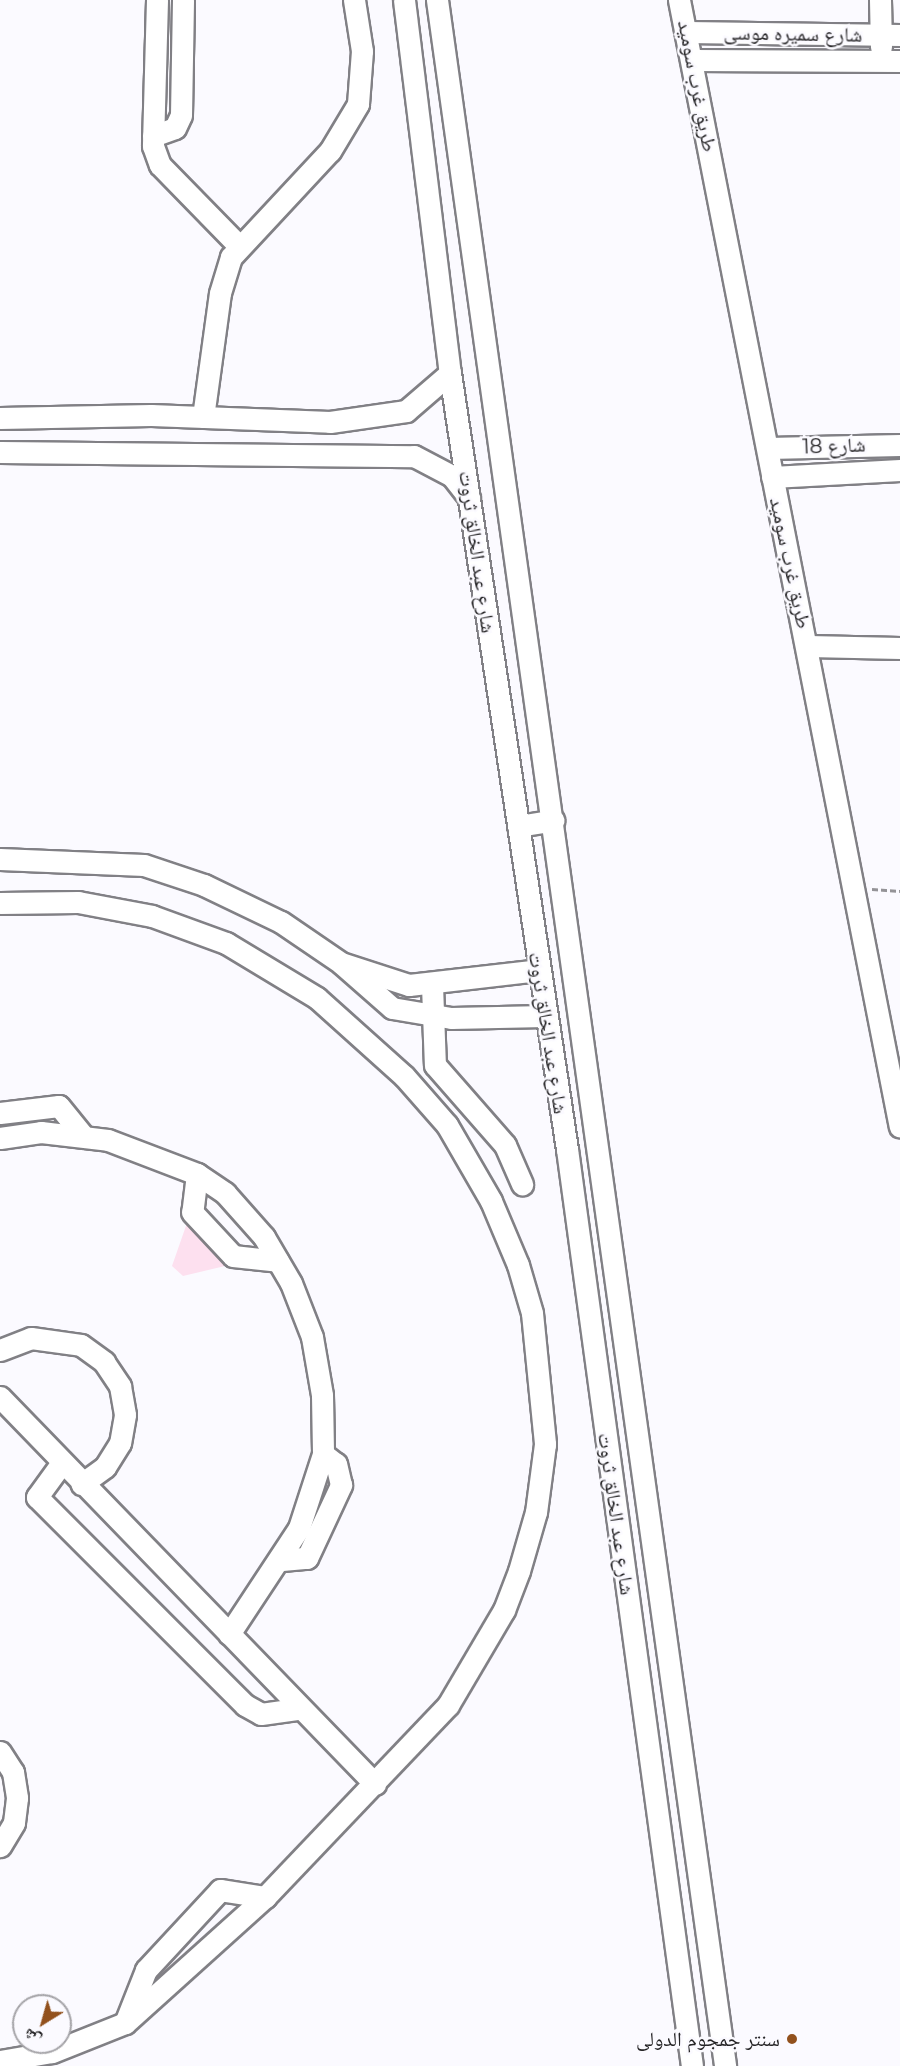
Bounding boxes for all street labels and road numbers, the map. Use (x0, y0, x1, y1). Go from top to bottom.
street label: طريق غرب سوميد (672, 18, 722, 154)
street label: شارع سميره موسى (723, 21, 863, 47)
street label: شارع 18 (802, 433, 866, 459)
street label: شارع عبد الخالق ثروت (454, 469, 500, 635)
street label: طريق غرب سوميد (764, 495, 816, 631)
street label: شارع عبد الخالق ثروت (523, 950, 573, 1116)
street label: شارع عبد الخالق ثروت (593, 1431, 639, 1597)

